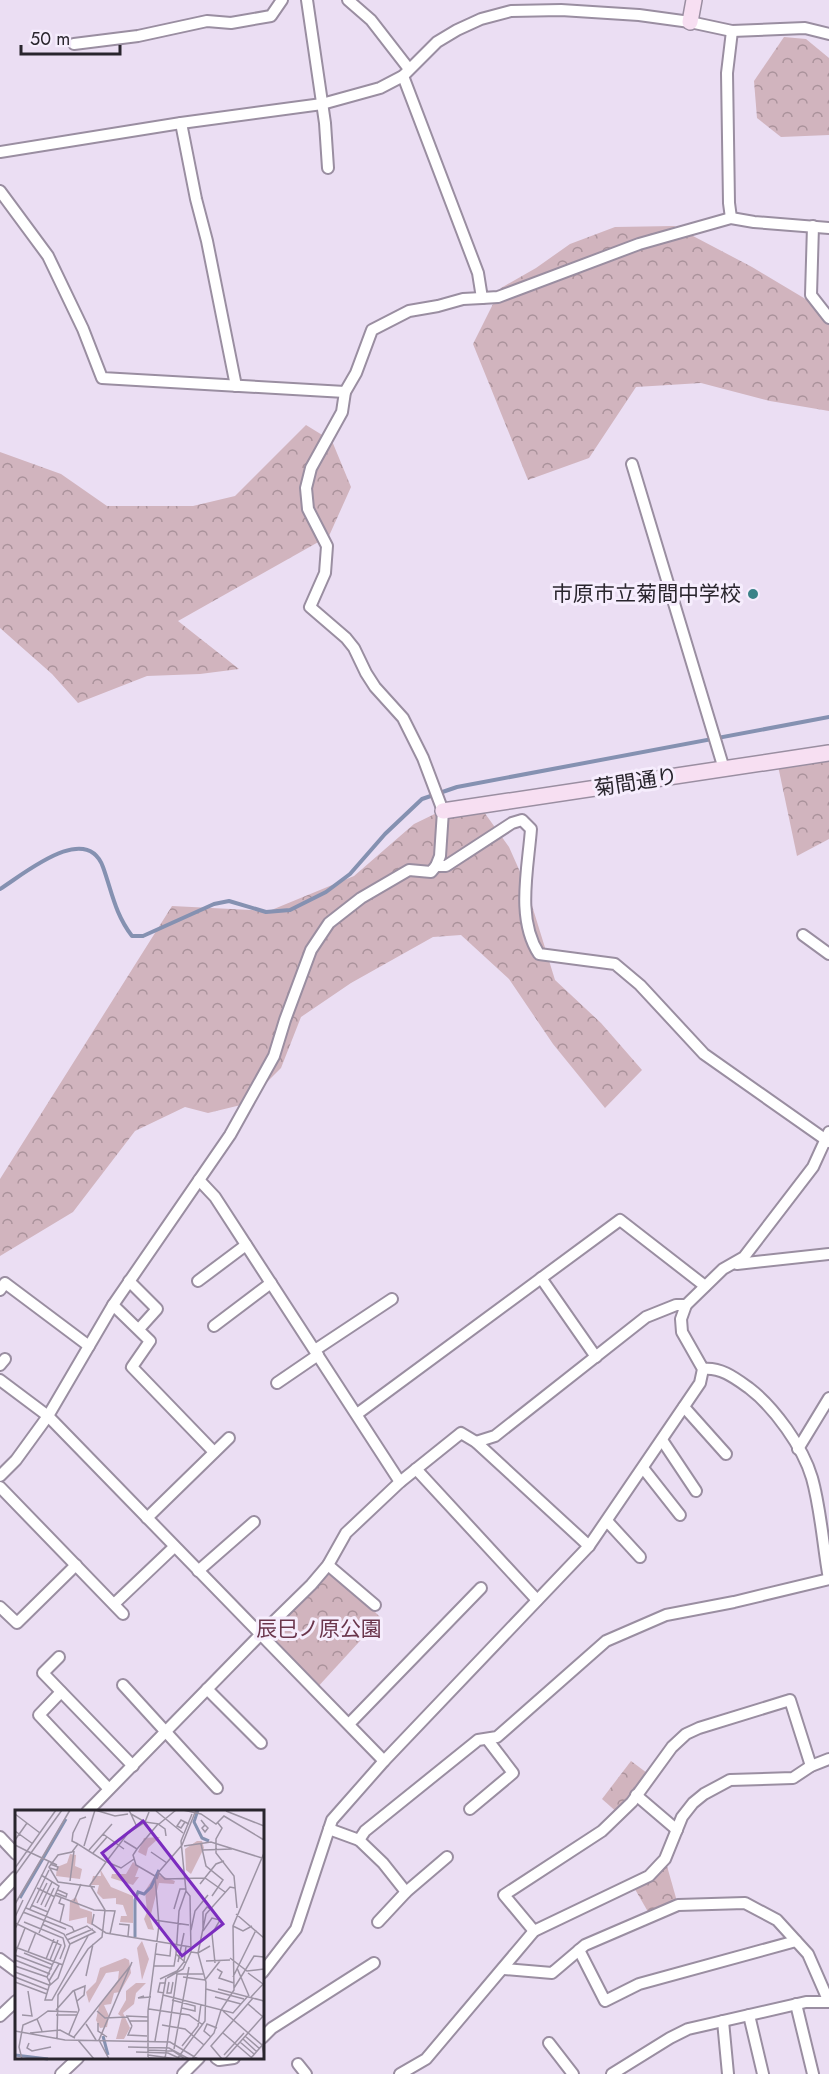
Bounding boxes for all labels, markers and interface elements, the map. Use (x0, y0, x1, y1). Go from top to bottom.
scale bar (21, 18, 120, 56)
text: 50 m (30, 26, 70, 52)
place label: 市原市立菊間中学校 (552, 579, 741, 609)
marker: 市原市立菊間中学校 (746, 587, 760, 601)
street label: 菊間通り (592, 761, 680, 803)
park label: 辰巳ノ原公園 (256, 1614, 382, 1644)
inset map (15, 1810, 264, 2059)

